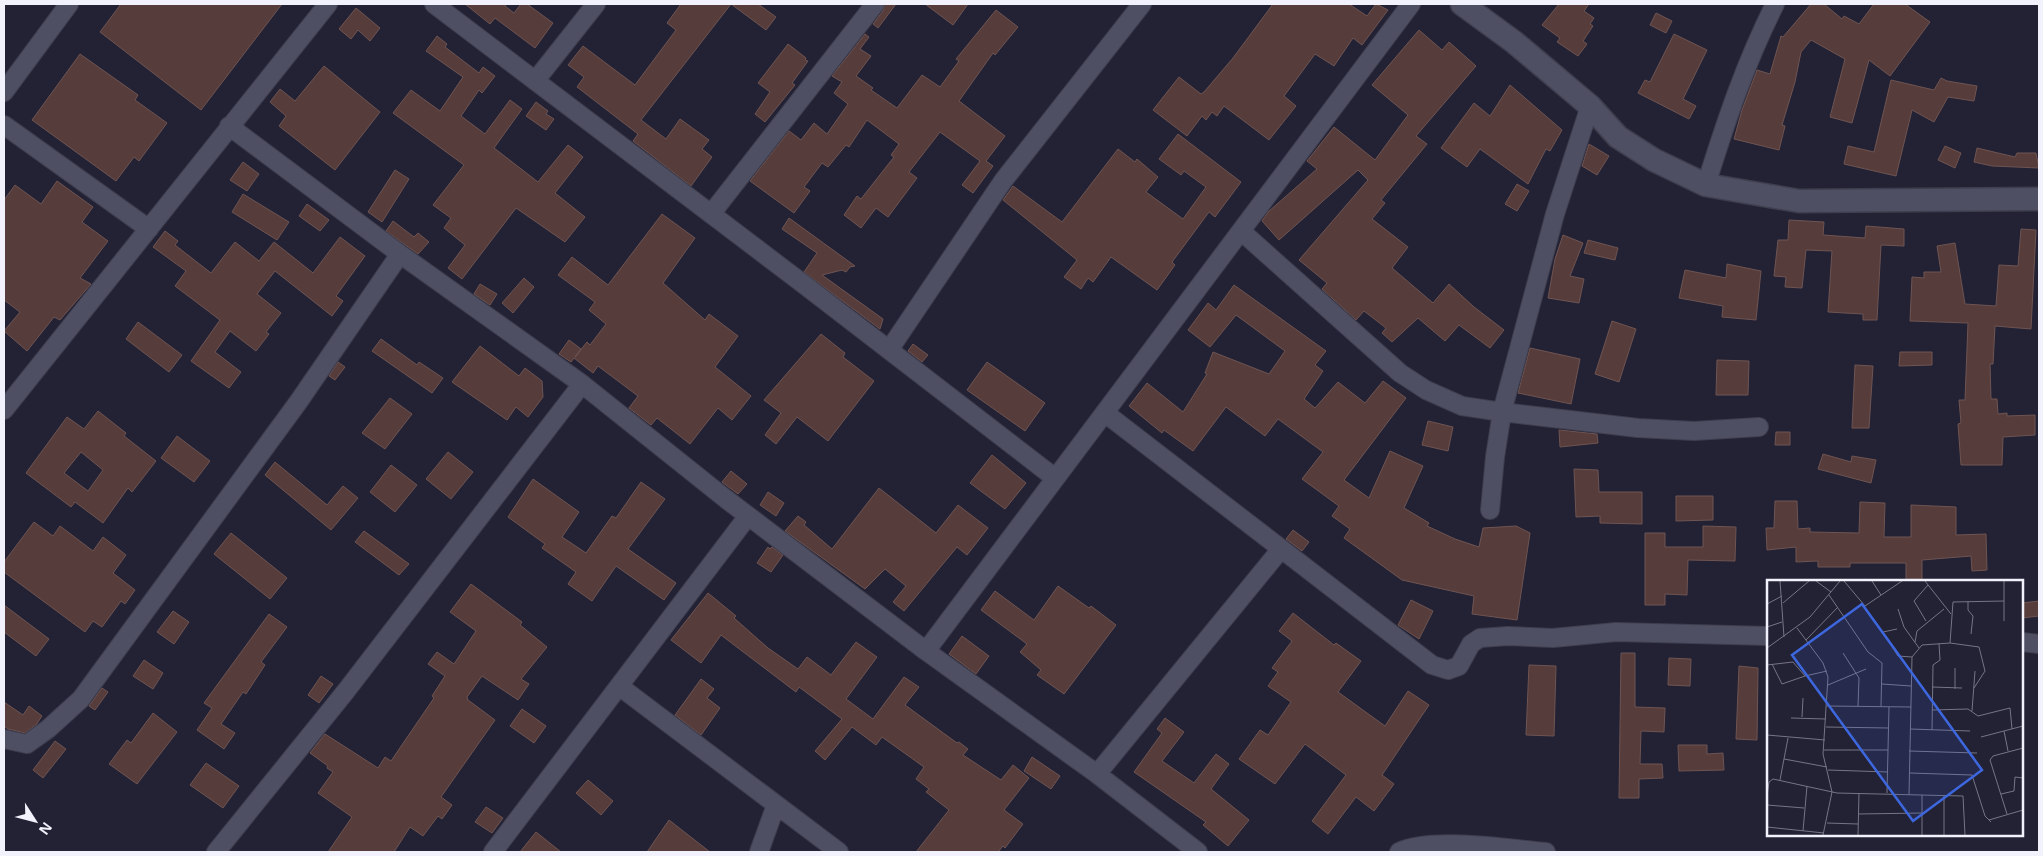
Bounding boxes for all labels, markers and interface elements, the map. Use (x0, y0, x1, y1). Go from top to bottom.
inset map (1767, 580, 2023, 836)
north arrow (10, 796, 60, 846)
text: N (35, 819, 57, 839)

